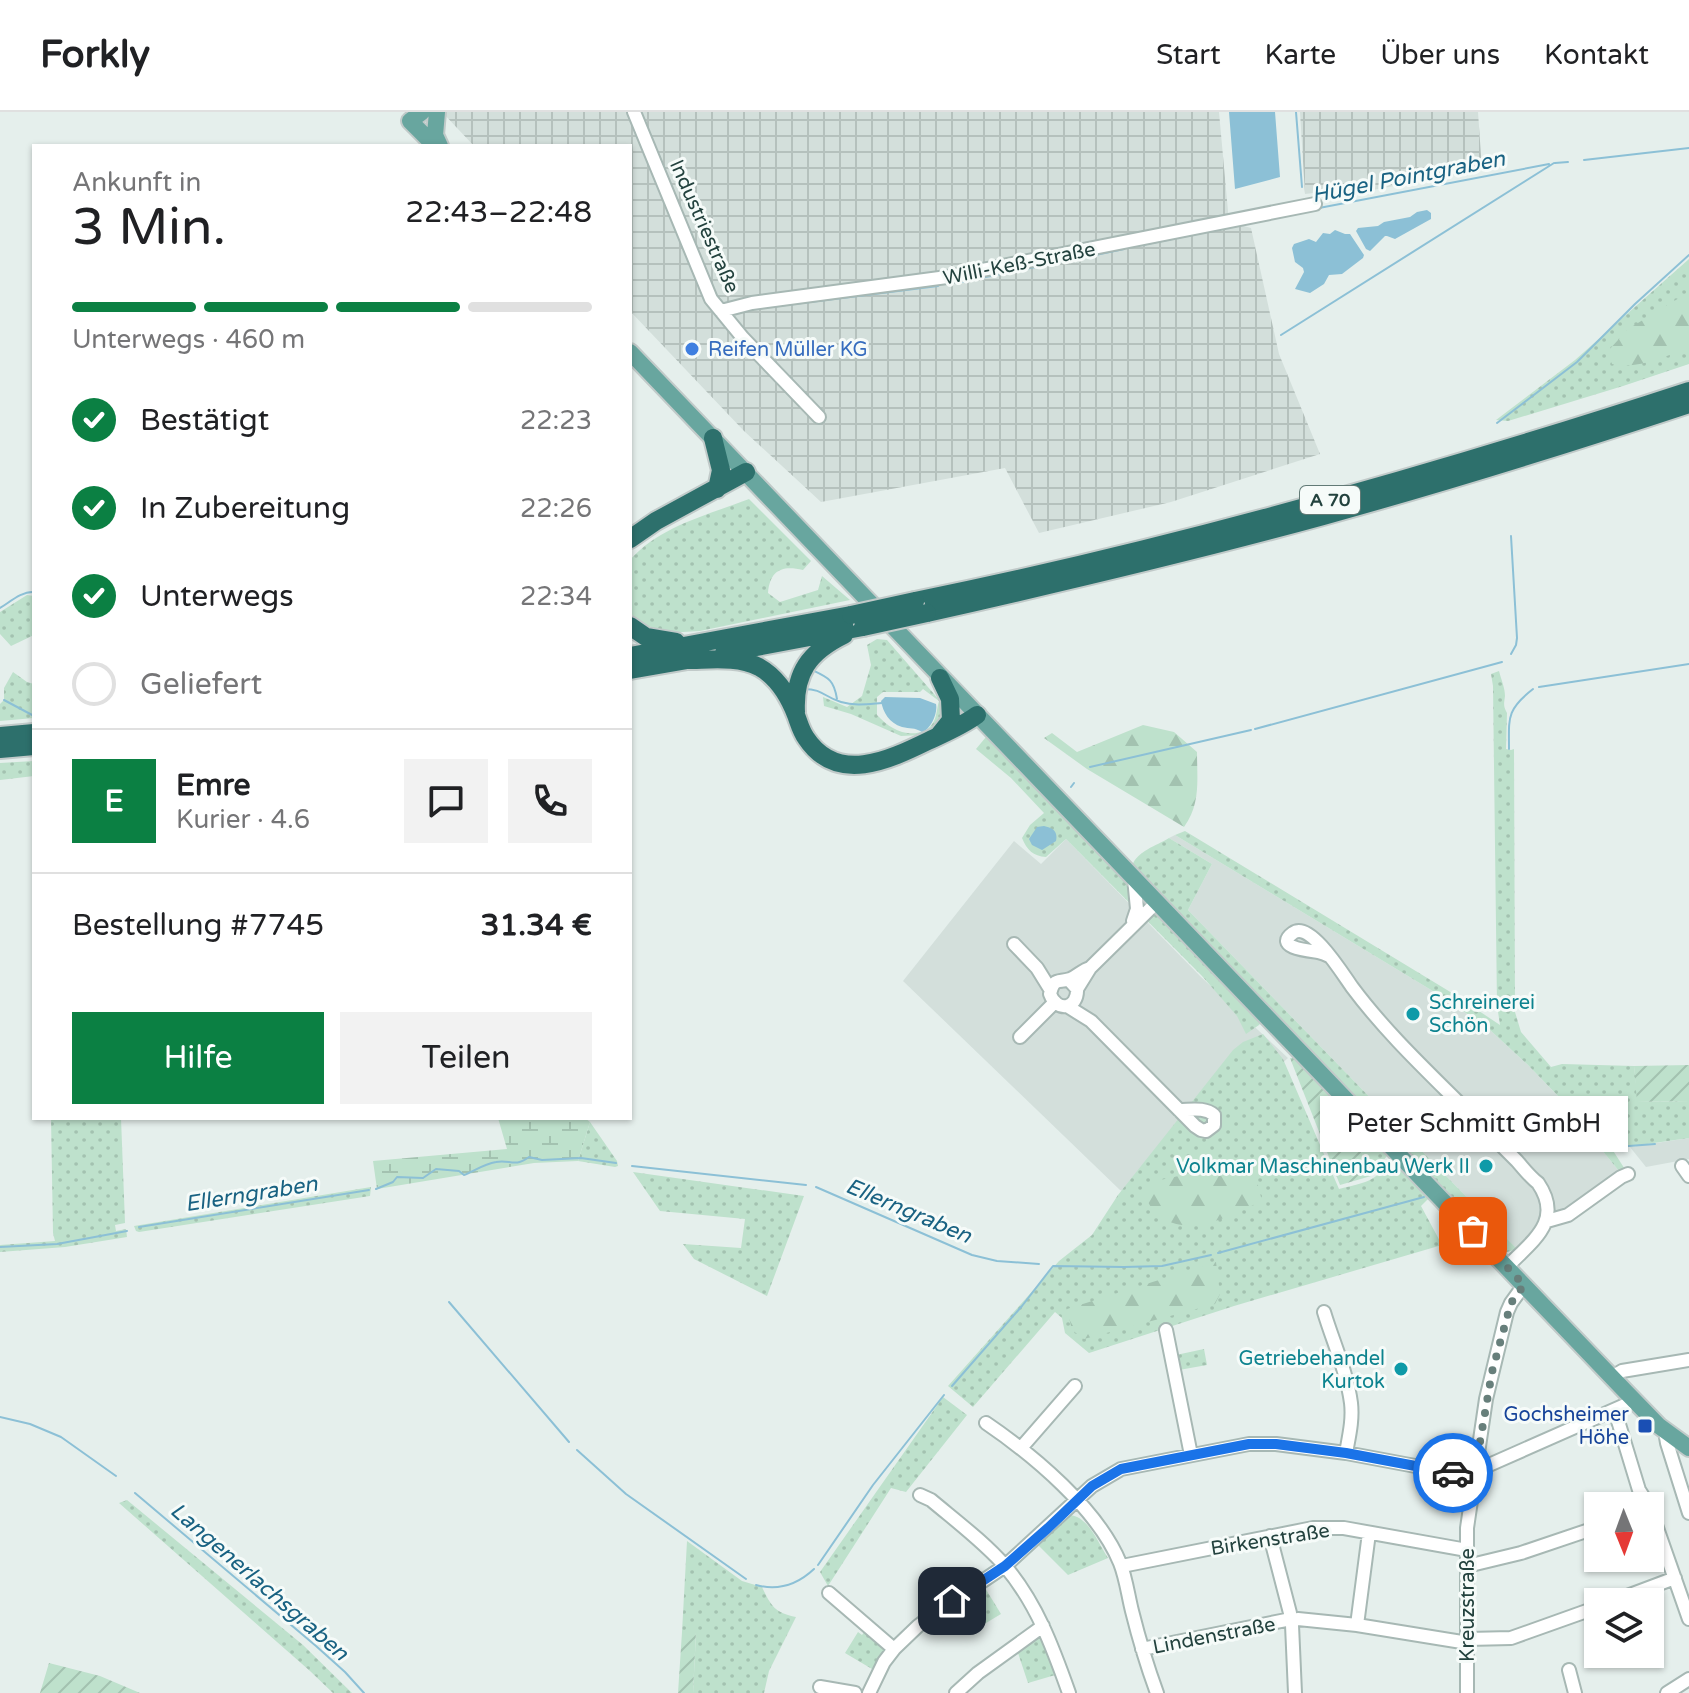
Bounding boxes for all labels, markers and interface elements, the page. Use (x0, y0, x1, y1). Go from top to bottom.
text: Forkly (40, 32, 150, 78)
text: Start (1156, 38, 1221, 72)
text: Karte (1265, 38, 1336, 72)
text: Über uns (1380, 38, 1500, 72)
text: Kontakt (1544, 38, 1649, 72)
water label: Hügel Pointgraben (1309, 145, 1508, 208)
street label: Industriestraße (664, 156, 744, 297)
text: Ankunft in (72, 167, 201, 198)
text: 22:43–22:48 (405, 194, 592, 231)
text: 3 Min. (72, 196, 226, 259)
street label: Willi-Keß-Straße (941, 237, 1097, 291)
text: Unterwegs · 460 m (72, 324, 305, 355)
place label: Reifen Müller KG (708, 338, 868, 362)
marker: Reifen Müller KG (683, 340, 701, 358)
icon: check (72, 398, 116, 442)
text: Bestätigt (140, 402, 269, 439)
text: 22:23 (520, 405, 592, 436)
icon: check (72, 486, 116, 530)
road number: A 70 (1300, 486, 1360, 514)
text: In Zubereitung (140, 490, 350, 527)
text: 22:26 (520, 493, 592, 524)
icon: check (72, 574, 116, 618)
text: Unterwegs (140, 578, 294, 615)
text: 22:34 (520, 581, 592, 612)
text: Geliefert (140, 666, 262, 703)
button: chat (404, 759, 488, 843)
button: phone (508, 759, 592, 843)
text: Emre (176, 767, 251, 804)
text: E (104, 783, 124, 820)
text: Kurier · 4.6 (176, 804, 310, 835)
text: Bestellung #7745 (72, 907, 324, 944)
text: 31.34 € (481, 907, 592, 944)
place label: Schreinerei Schön (1429, 991, 1535, 1038)
marker: Schreinerei Schön (1404, 1005, 1422, 1023)
button: Hilfe (72, 1012, 324, 1104)
button: Teilen (340, 1012, 592, 1104)
callout: Peter Schmitt GmbH (1319, 1095, 1627, 1151)
text: Peter Schmitt GmbH (1347, 1108, 1601, 1139)
place label: Volkmar Maschinenbau Werk II (1176, 1155, 1470, 1179)
marker: Volkmar Maschinenbau Werk II (1477, 1157, 1495, 1175)
water label: Ellerngraben (183, 1171, 320, 1217)
water label: Ellerngraben (842, 1173, 976, 1249)
pin (1439, 1197, 1507, 1265)
icon: bag (1451, 1209, 1495, 1253)
place label: Getriebehandel Kurtok (1238, 1347, 1385, 1394)
marker: Getriebehandel Kurtok (1392, 1360, 1410, 1378)
place label: Gochsheimer Höhe (1503, 1403, 1629, 1450)
marker: Gochsheimer Höhe (1636, 1417, 1654, 1435)
courier (1413, 1433, 1493, 1513)
icon: car (1431, 1451, 1475, 1495)
north arrow (1584, 1492, 1664, 1572)
map controls (1584, 1492, 1664, 1668)
water label: Langenerlachsgraben (165, 1497, 354, 1666)
street label: Birkenstraße (1209, 1519, 1331, 1561)
street label: Kreuzstraße (1456, 1548, 1480, 1662)
pin (918, 1567, 986, 1635)
icon: home (930, 1579, 974, 1623)
button: layers (1584, 1588, 1664, 1668)
street label: Lindenstraße (1151, 1612, 1278, 1660)

